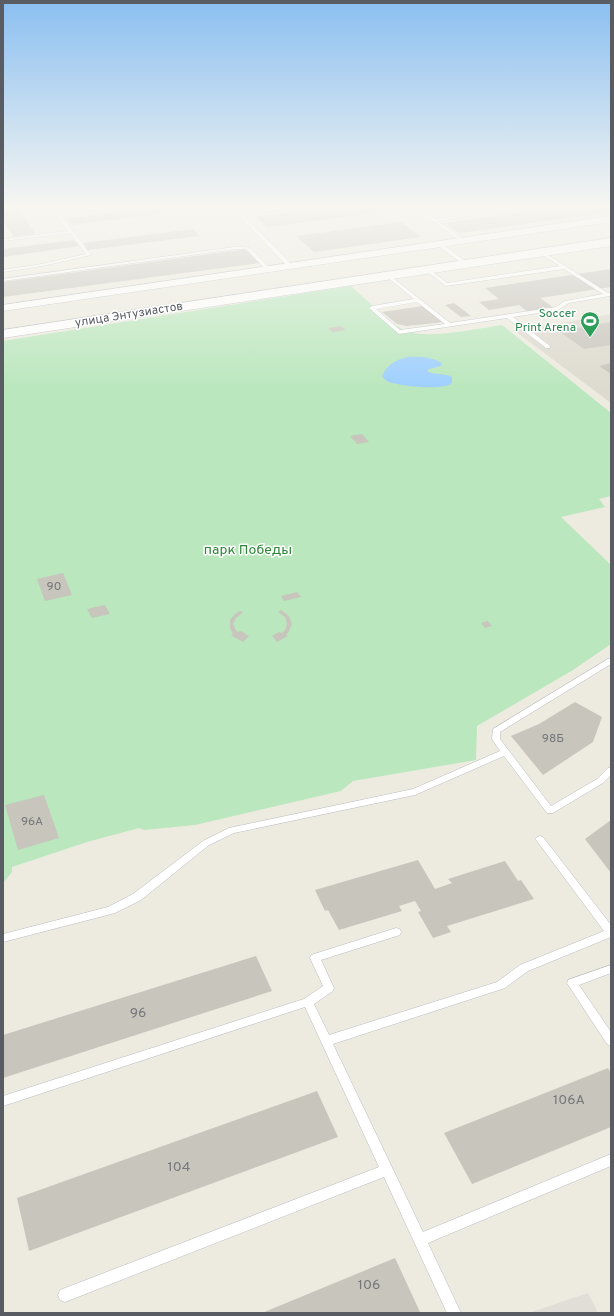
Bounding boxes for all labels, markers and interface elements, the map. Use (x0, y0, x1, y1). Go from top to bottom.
street label: улица Энтузиастов (74, 299, 184, 331)
place label: Soccer Print Arena (515, 306, 576, 336)
sports icon: Soccer Print Arena (579, 310, 601, 338)
park label: парк Победы (204, 542, 292, 559)
house number: 90 (47, 579, 61, 595)
house number: 98Б (542, 731, 564, 747)
house number: 96А (21, 814, 43, 830)
house number: 96 (130, 1005, 146, 1022)
house number: 106А (553, 1092, 585, 1109)
house number: 104 (168, 1159, 190, 1176)
house number: 106 (358, 1277, 380, 1294)

